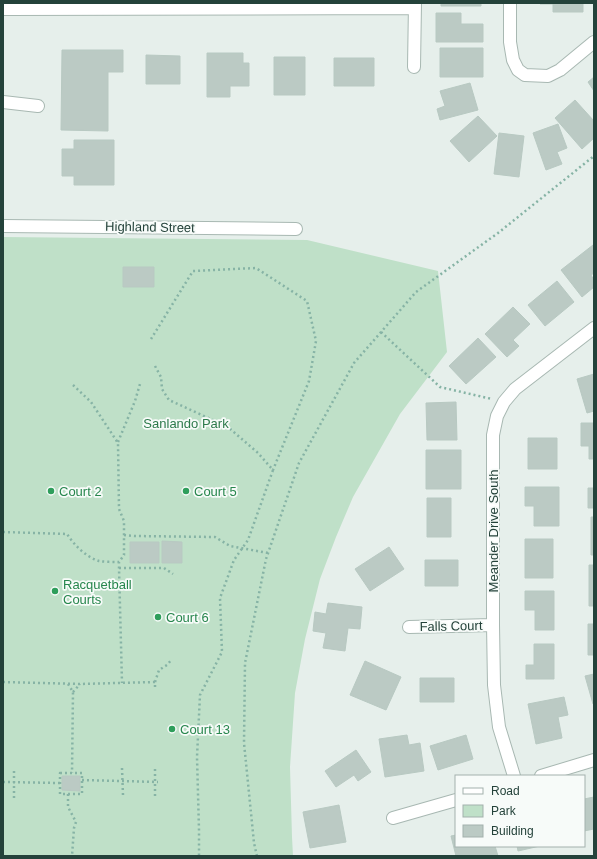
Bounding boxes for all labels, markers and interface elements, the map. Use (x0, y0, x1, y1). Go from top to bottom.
street label: Highland Street (105, 219, 195, 235)
park label: Sanlando Park (143, 416, 229, 431)
street label: Meander Drive South (486, 470, 501, 592)
place label: Court 2 (59, 484, 102, 499)
place label: Court 5 (194, 484, 237, 499)
marker: Court 2 (46, 486, 56, 496)
marker: Court 5 (181, 486, 191, 496)
place label: Racquetball Courts (63, 577, 132, 607)
marker: Racquetball Courts (50, 586, 60, 596)
place label: Court 6 (166, 610, 209, 625)
marker: Court 6 (153, 612, 163, 622)
street label: Falls Court (419, 618, 483, 634)
place label: Court 13 (180, 722, 230, 737)
marker: Court 13 (167, 724, 177, 734)
legend (455, 775, 585, 847)
text: Road (491, 784, 520, 798)
text: Park (491, 804, 517, 818)
text: Building (491, 824, 534, 838)

